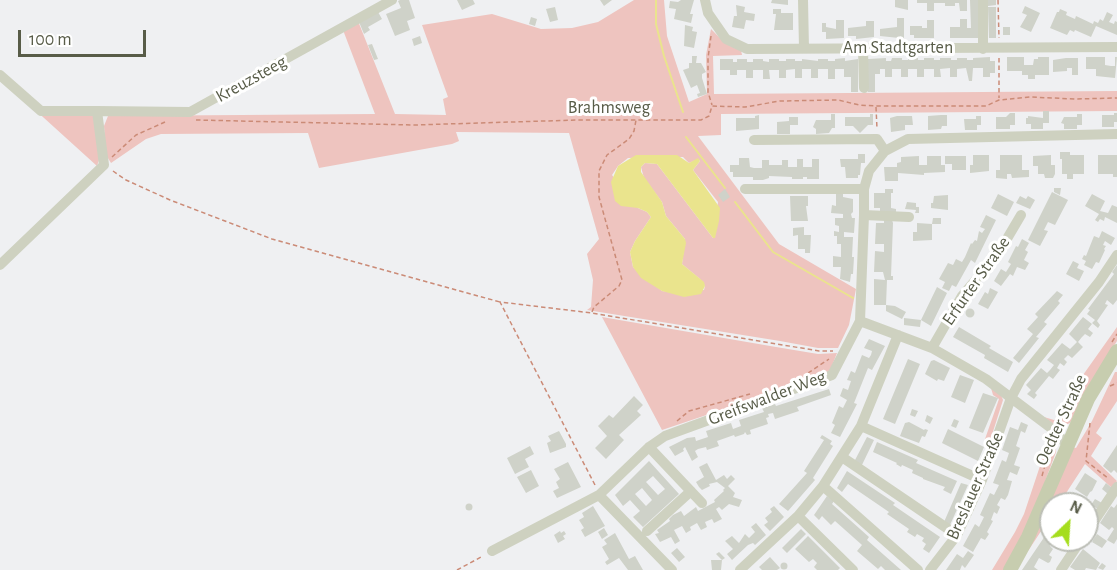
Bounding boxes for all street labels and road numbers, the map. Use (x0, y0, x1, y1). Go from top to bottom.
street label: Am Stadtgarten (843, 37, 953, 59)
street label: Kreuzsteeg (212, 51, 290, 107)
street label: Brahmsweg (568, 97, 650, 119)
street label: Erfurter Straße (937, 232, 1015, 330)
street label: Greifswalder Weg (705, 366, 829, 430)
street label: Oedter Straße (1030, 371, 1092, 469)
street label: Breslauer Straße (942, 429, 1008, 543)

